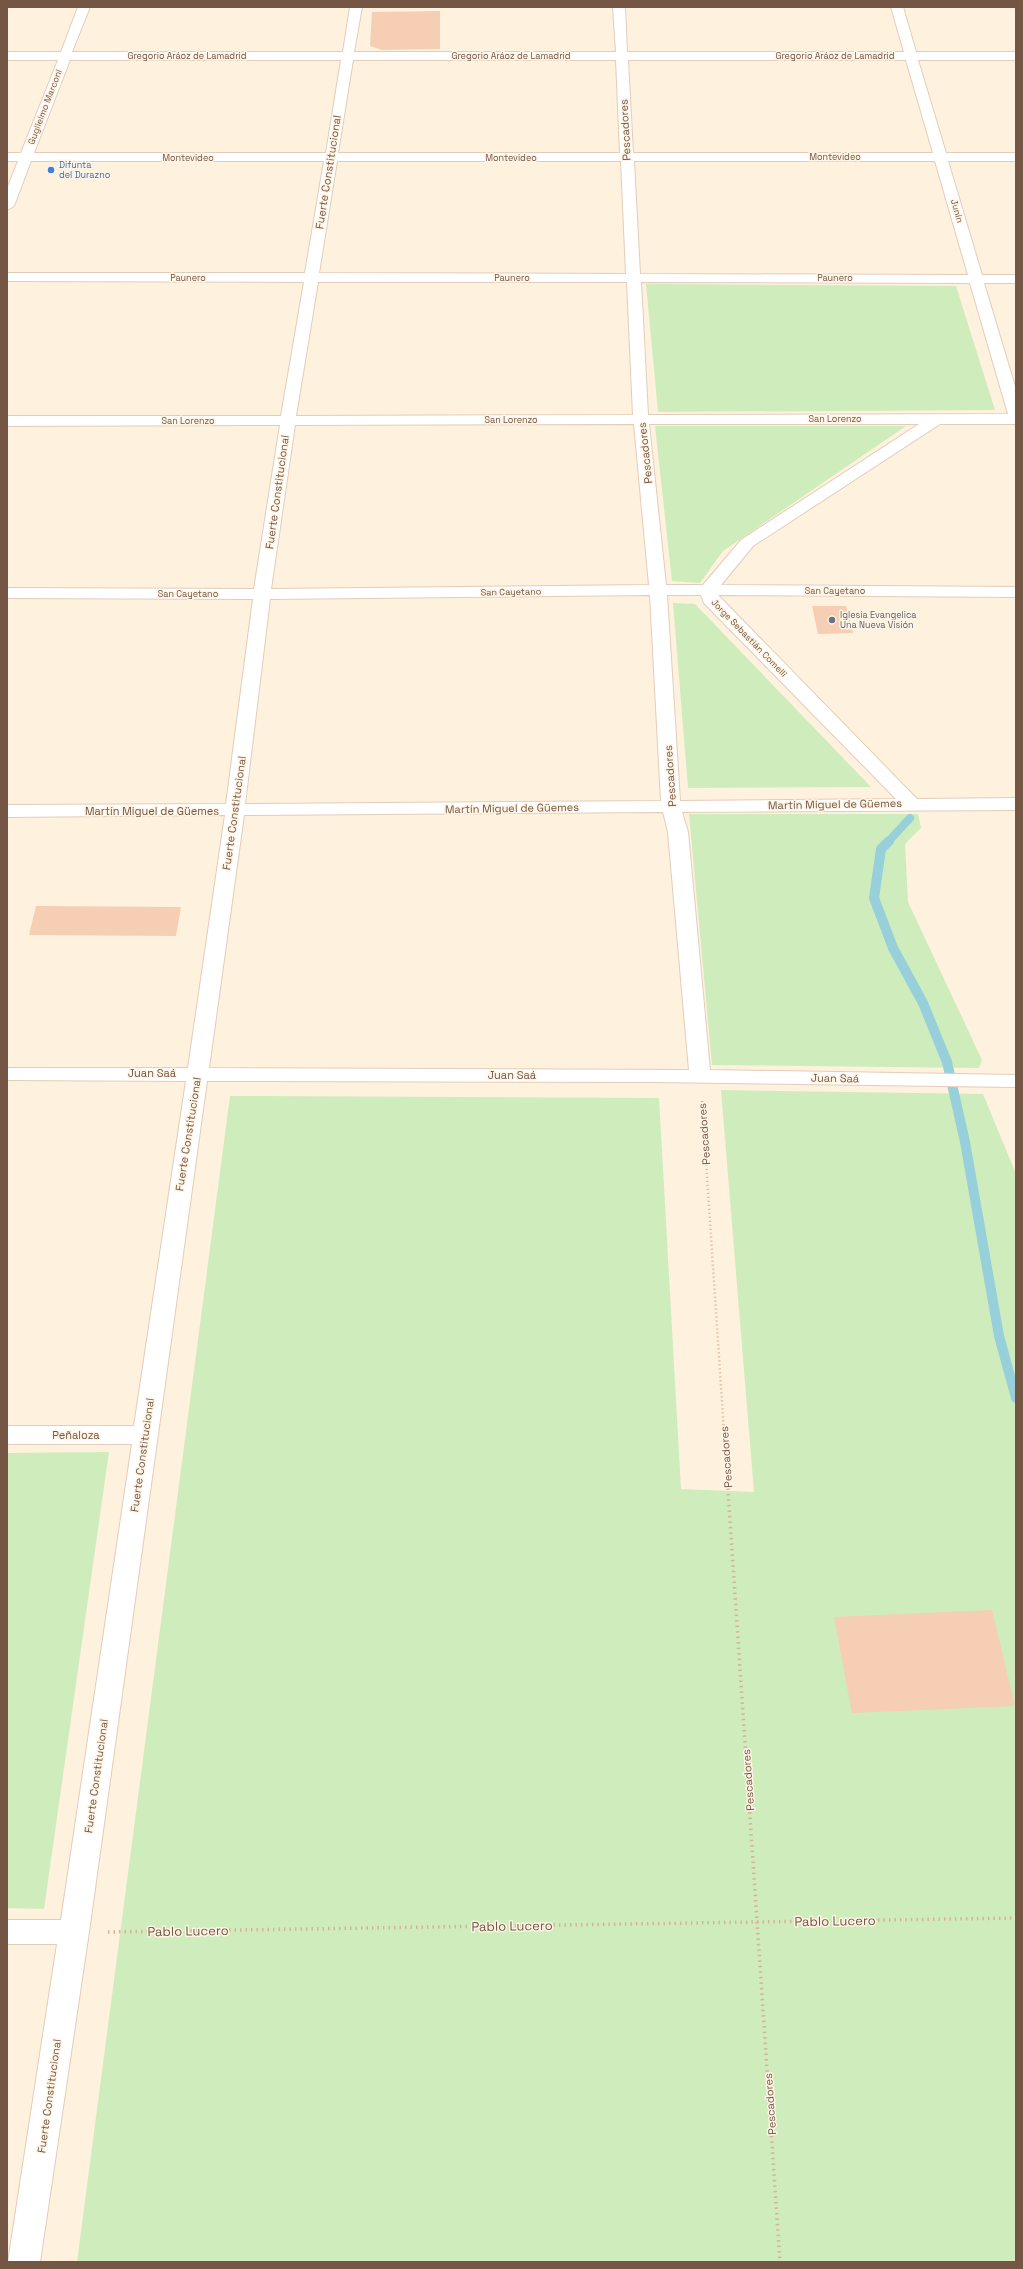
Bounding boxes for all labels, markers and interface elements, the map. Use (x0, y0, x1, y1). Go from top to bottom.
street label: Gregorio Aráoz de Lamadrid (127, 50, 247, 62)
street label: Gregorio Aráoz de Lamadrid (451, 50, 571, 62)
street label: Gregorio Aráoz de Lamadrid (775, 50, 895, 62)
street label: Guglielmo Marconi (25, 68, 65, 146)
street label: Pescadores (616, 99, 634, 161)
street label: Fuerte Constitucional (312, 114, 344, 230)
street label: Montevideo (809, 151, 861, 163)
street label: Montevideo (162, 152, 214, 164)
street label: Montevideo (485, 152, 537, 164)
place label: Difunta del Durazno (59, 159, 111, 181)
marker: Difunta del Durazno (46, 165, 56, 175)
street label: Junín (948, 198, 966, 224)
street label: Paunero (170, 272, 206, 284)
street label: Paunero (494, 272, 530, 284)
street label: Paunero (817, 272, 853, 284)
street label: San Lorenzo (808, 413, 862, 425)
street label: San Lorenzo (484, 414, 538, 426)
street label: San Lorenzo (161, 415, 215, 427)
street label: Pescadores (635, 421, 655, 484)
street label: Fuerte Constitucional (262, 434, 292, 550)
street label: San Cayetano (481, 585, 542, 599)
street label: San Cayetano (805, 585, 866, 597)
street label: San Cayetano (158, 588, 219, 600)
street label: Jorge Sebastián Comelli (709, 596, 789, 680)
place label: Iglesia Evangelica Una Nueva Visión (840, 609, 917, 631)
marker: Iglesia Evangelica Una Nueva Visión (827, 615, 837, 625)
street label: Pescadores (661, 745, 679, 807)
street label: Fuerte Constitucional (219, 755, 249, 871)
street label: Martín Miguel de Güemes (768, 796, 902, 812)
street label: Martín Miguel de Güemes (445, 800, 579, 816)
street label: Martín Miguel de Güemes (85, 804, 219, 818)
street label: Juan Saá (128, 1066, 177, 1080)
street label: Juan Saá (488, 1068, 537, 1082)
street label: Juan Saá (811, 1071, 860, 1085)
street label: Fuerte Constitucional (172, 1076, 204, 1192)
street label: Pescadores (695, 1103, 713, 1165)
street label: Fuerte Constitucional (127, 1397, 157, 1513)
street label: Pescadores (717, 1426, 735, 1488)
street label: Peñaloza (52, 1428, 100, 1442)
street label: Fuerte Constitucional (81, 1718, 111, 1834)
street label: Pescadores (739, 1749, 757, 1811)
street label: Pablo Lucero (794, 1912, 876, 1930)
street label: Pablo Lucero (471, 1917, 553, 1935)
street label: Pablo Lucero (147, 1922, 229, 1940)
street label: Fuerte Constitucional (34, 2038, 64, 2154)
street label: Pescadores (761, 2073, 779, 2135)

